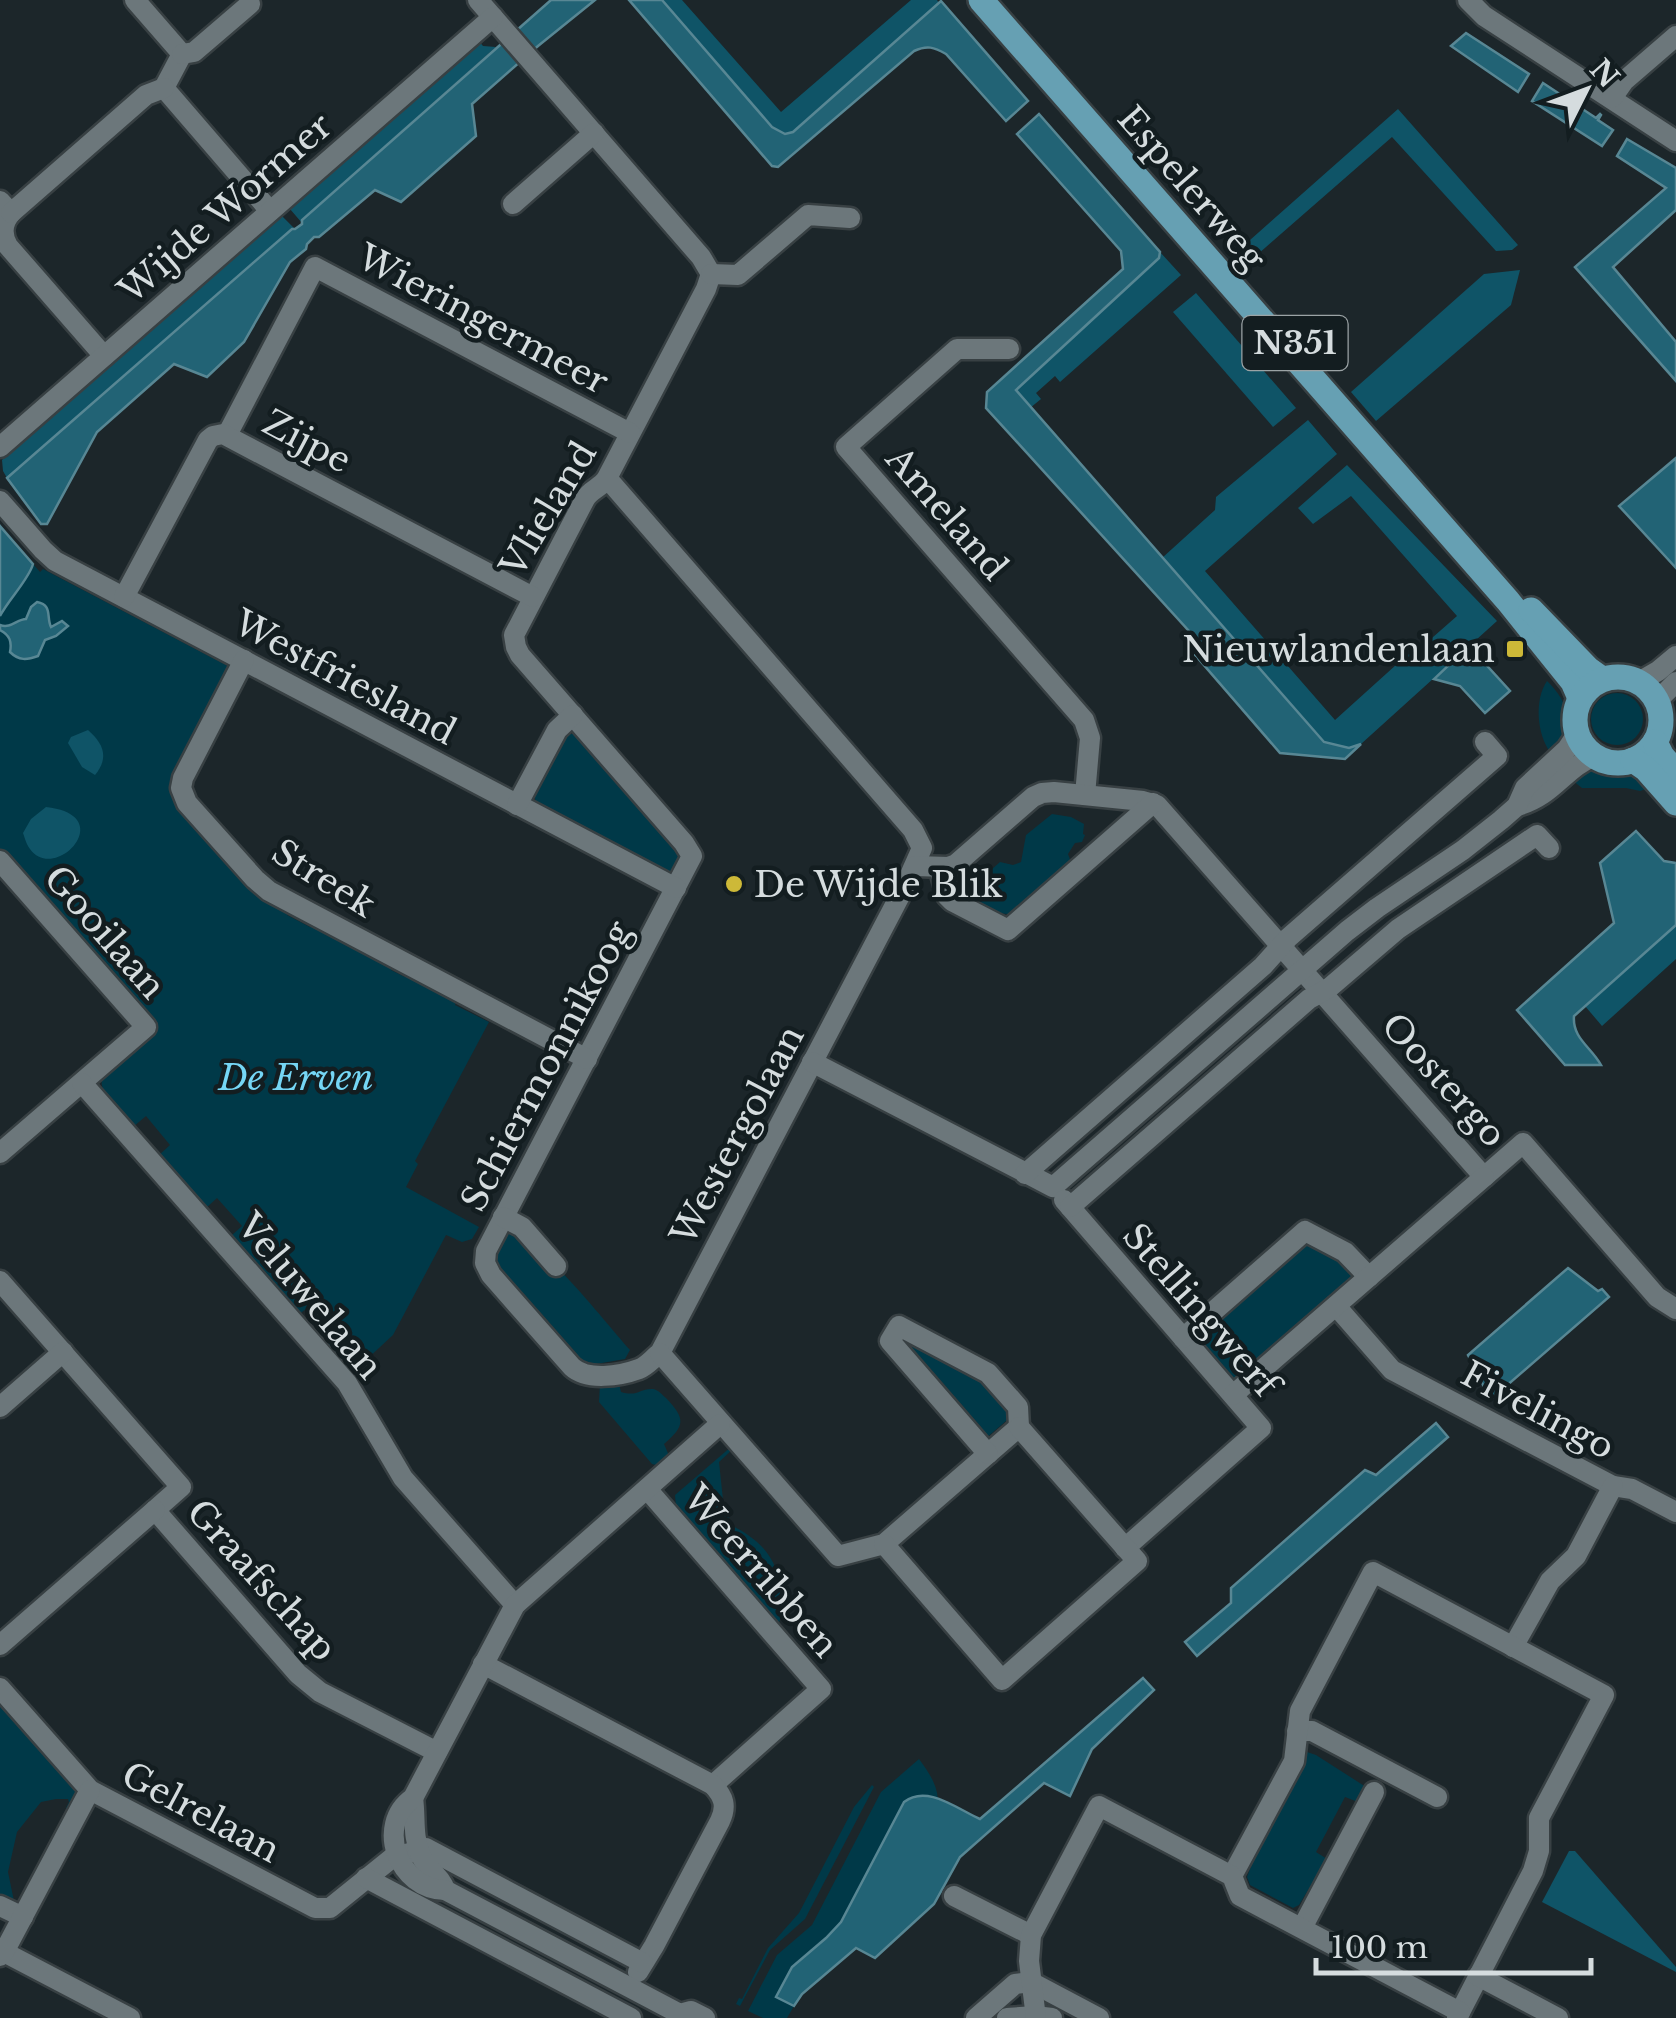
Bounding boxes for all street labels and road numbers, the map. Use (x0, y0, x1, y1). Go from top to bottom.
street label: Espelerweg (1109, 97, 1276, 280)
street label: Wijde Wormer (109, 104, 340, 313)
street label: Wieringermeer (350, 234, 616, 403)
road number: N351 (1242, 316, 1348, 370)
street label: Zijpe (256, 400, 358, 482)
street label: Vlieland (490, 434, 605, 585)
street label: Ameland (877, 437, 1017, 589)
street label: Westfriesland (226, 600, 463, 754)
street label: Streek (264, 830, 384, 927)
street label: Gooilaan (35, 857, 175, 1007)
street label: Schiermonnikoog (451, 913, 641, 1218)
street label: Oostergo (1373, 1004, 1515, 1156)
street label: Westergolaan (661, 1018, 813, 1253)
street label: Veluwelaan (228, 1204, 392, 1388)
street label: Stellingwerf (1114, 1214, 1290, 1408)
street label: Fivelingo (1454, 1352, 1622, 1468)
street label: Weerribben (674, 1475, 847, 1666)
street label: Graafschap (178, 1490, 346, 1670)
street label: Gelrelaan (115, 1753, 287, 1871)

